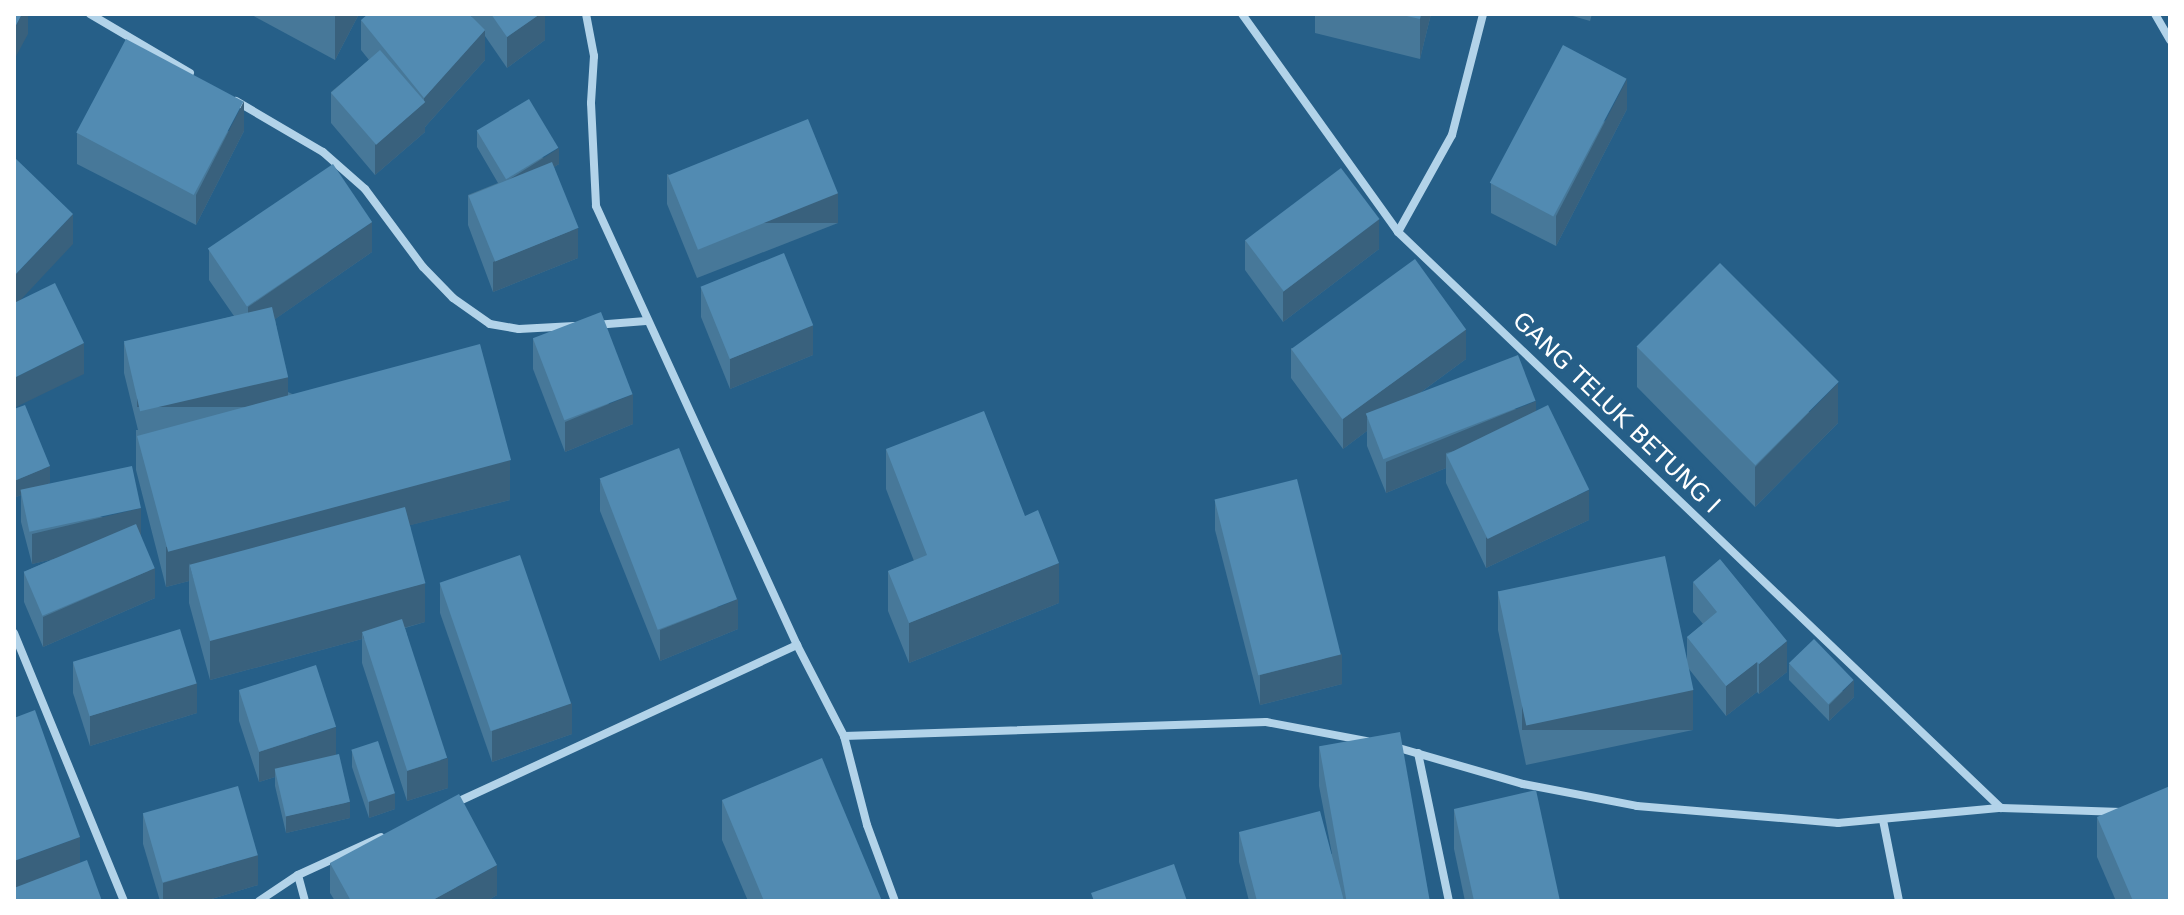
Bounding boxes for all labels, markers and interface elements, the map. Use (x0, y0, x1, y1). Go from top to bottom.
street label: GANG TELUK BETUNG I (1506, 306, 1726, 520)

